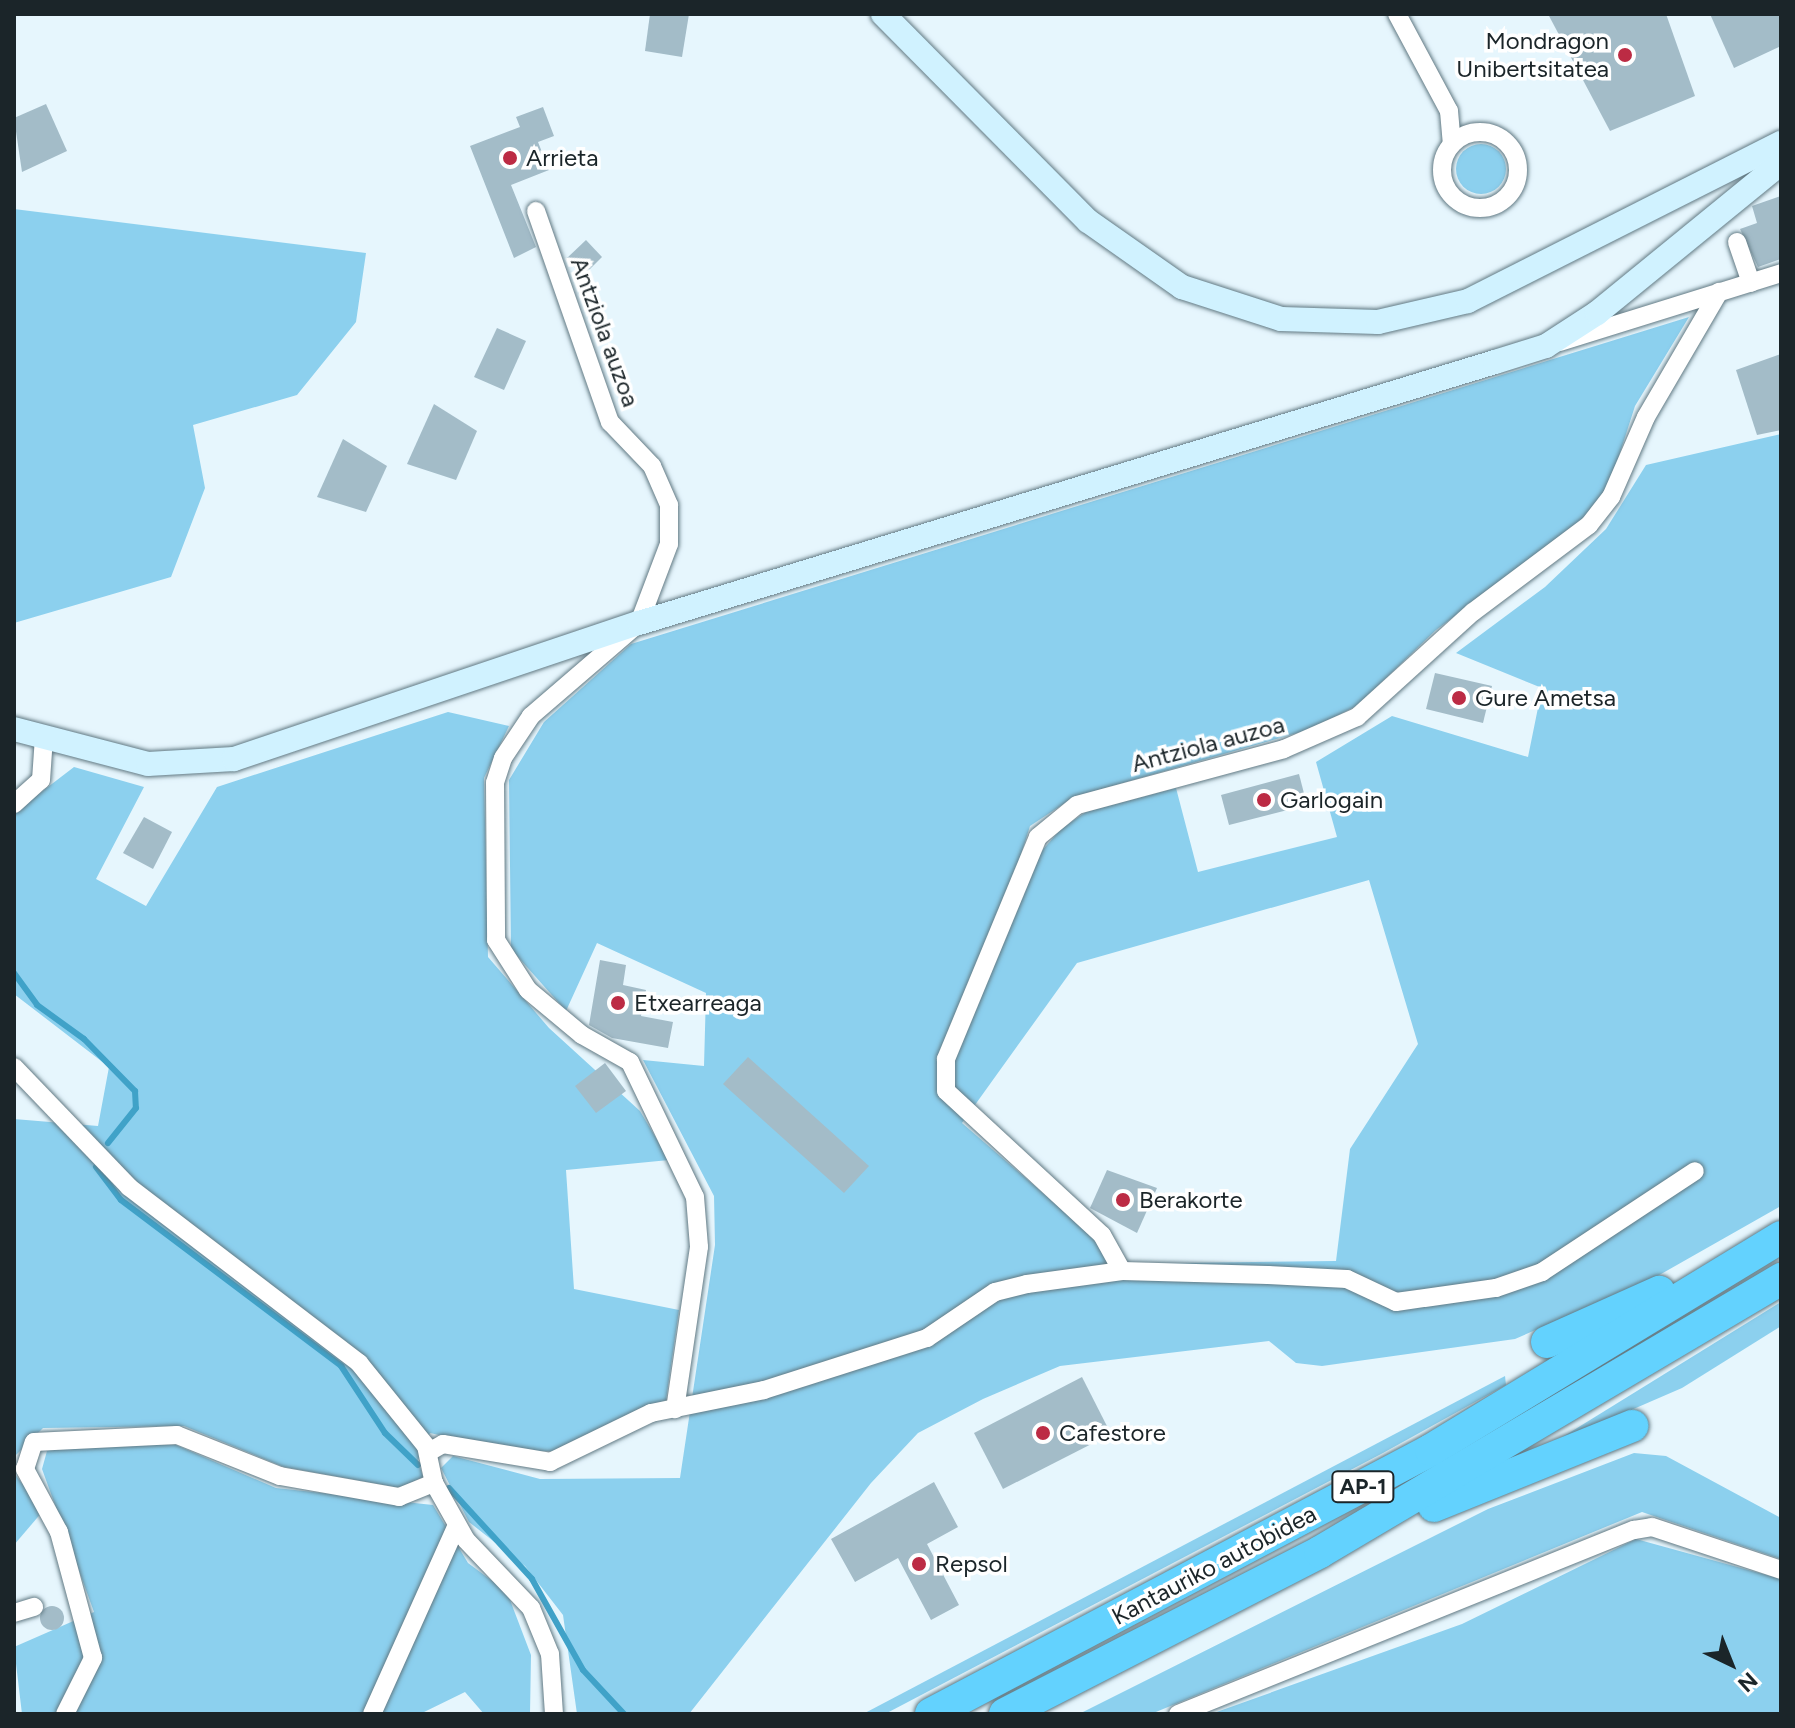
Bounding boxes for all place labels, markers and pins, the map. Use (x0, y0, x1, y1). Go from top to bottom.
place label: Mondragon Unibertsitatea (1456, 27, 1609, 83)
marker: Mondragon Unibertsitatea (1616, 46, 1634, 64)
place label: Arrieta (526, 144, 598, 172)
marker: Arrieta (501, 149, 519, 167)
place label: Gure Ametsa (1475, 684, 1616, 712)
marker: Gure Ametsa (1450, 689, 1468, 707)
place label: Garlogain (1280, 786, 1383, 814)
marker: Garlogain (1255, 791, 1273, 809)
place label: Etxearreaga (634, 989, 762, 1017)
marker: Etxearreaga (609, 994, 627, 1012)
place label: Berakorte (1139, 1186, 1243, 1214)
marker: Berakorte (1114, 1191, 1132, 1209)
place label: Cafestore (1059, 1419, 1166, 1447)
marker: Cafestore (1034, 1424, 1052, 1442)
place label: Repsol (935, 1550, 1008, 1578)
marker: Repsol (910, 1555, 928, 1573)

